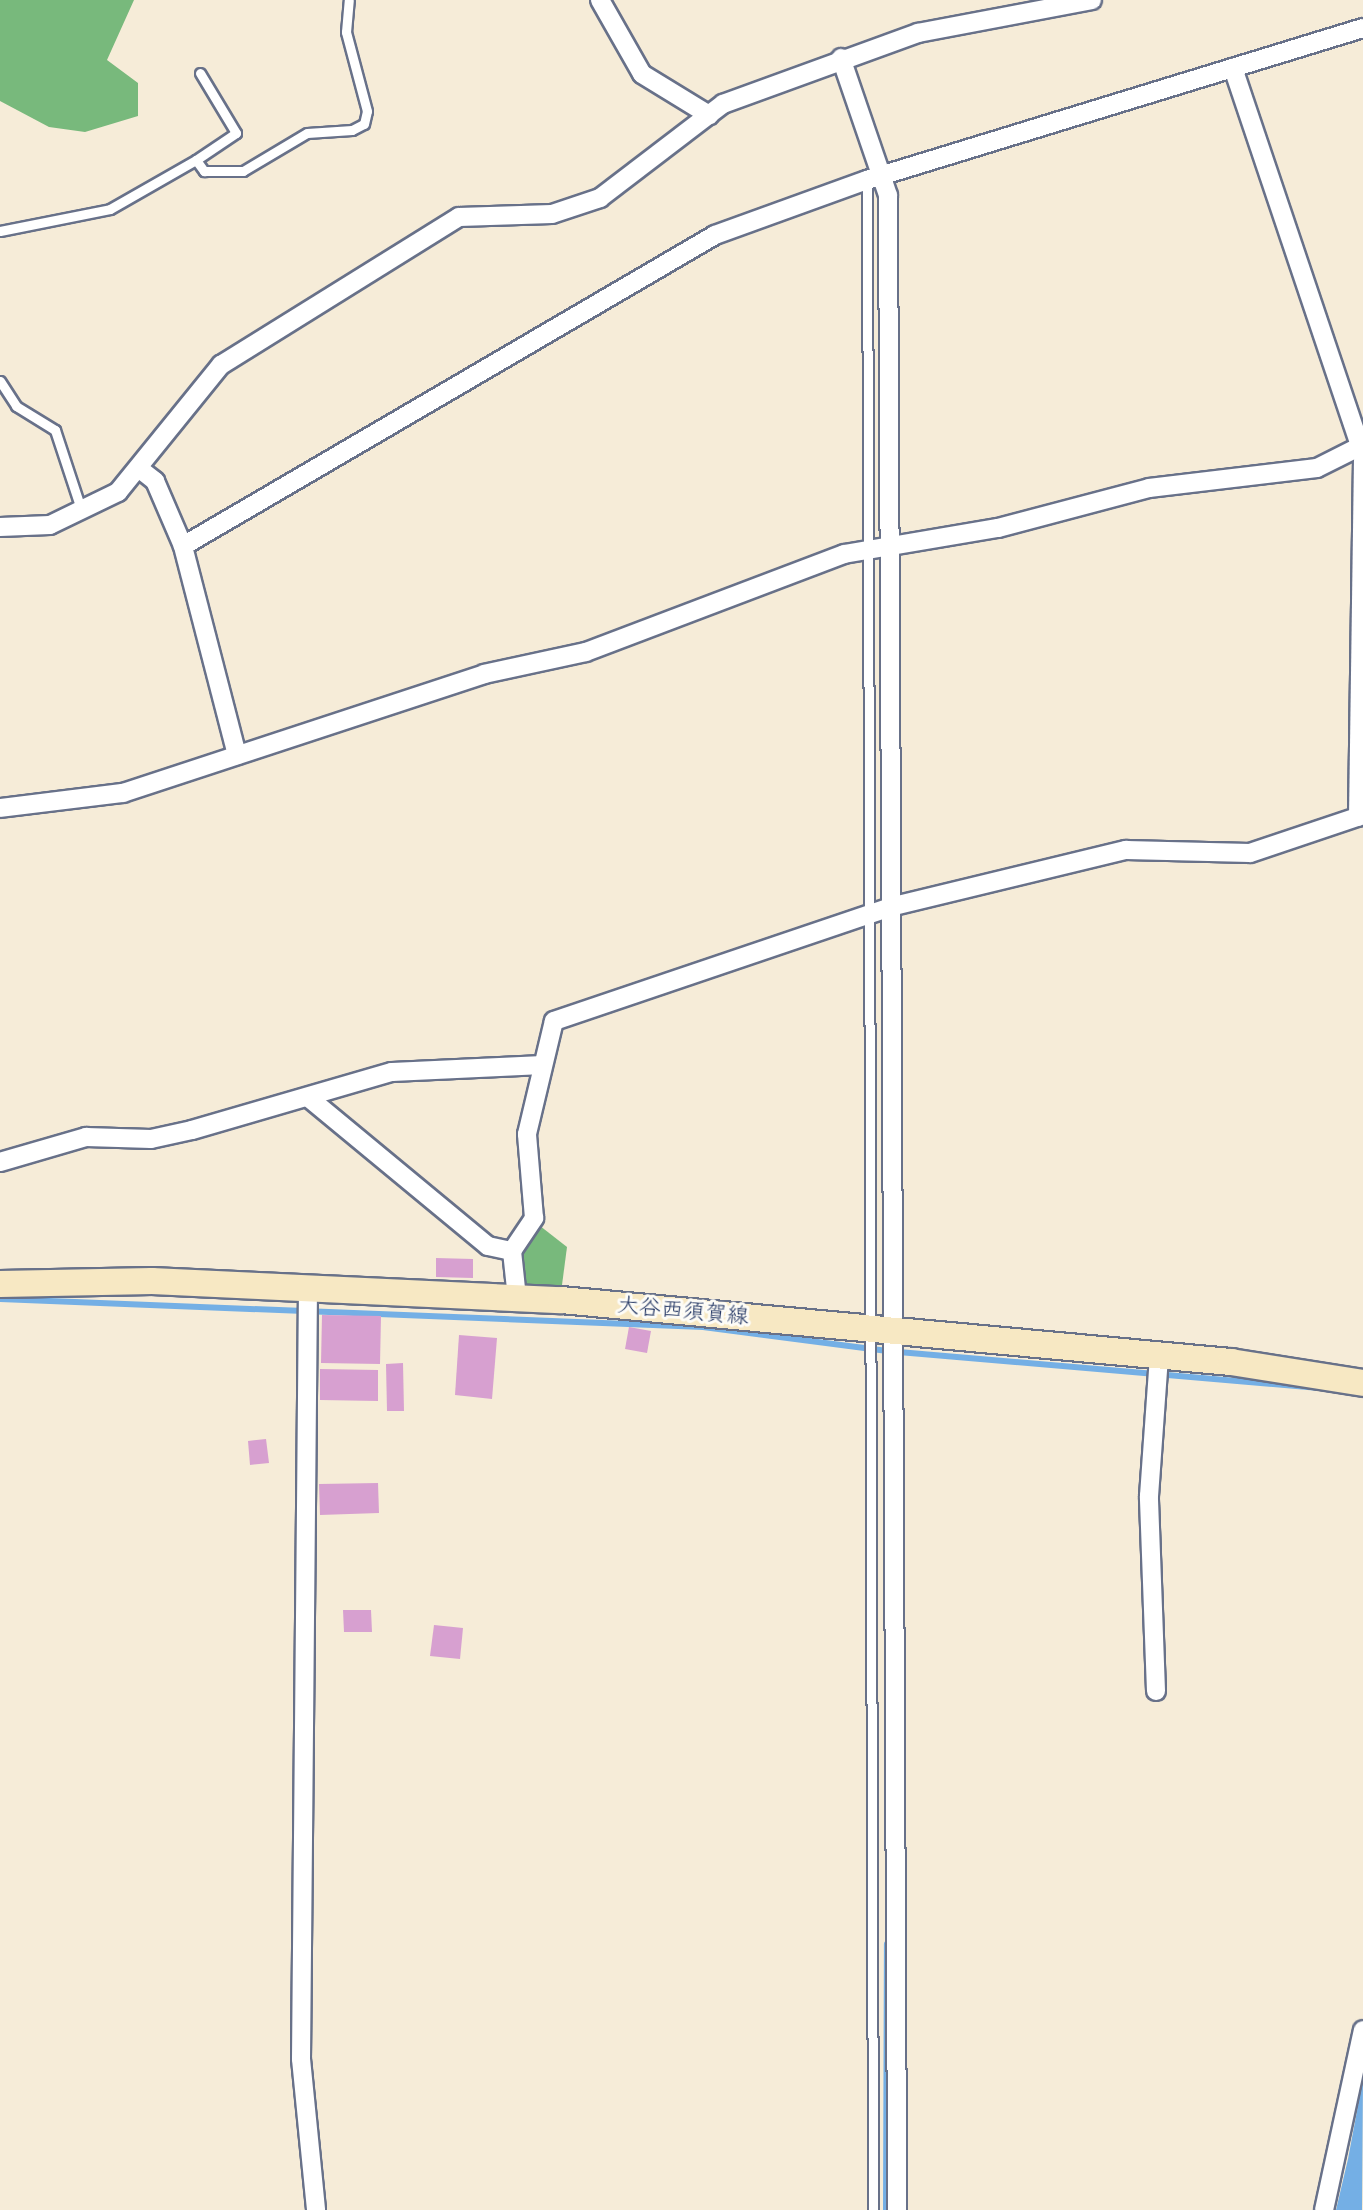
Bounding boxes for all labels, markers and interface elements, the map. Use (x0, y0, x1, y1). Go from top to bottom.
street label: 大谷西須賀線 (616, 1292, 750, 1330)

